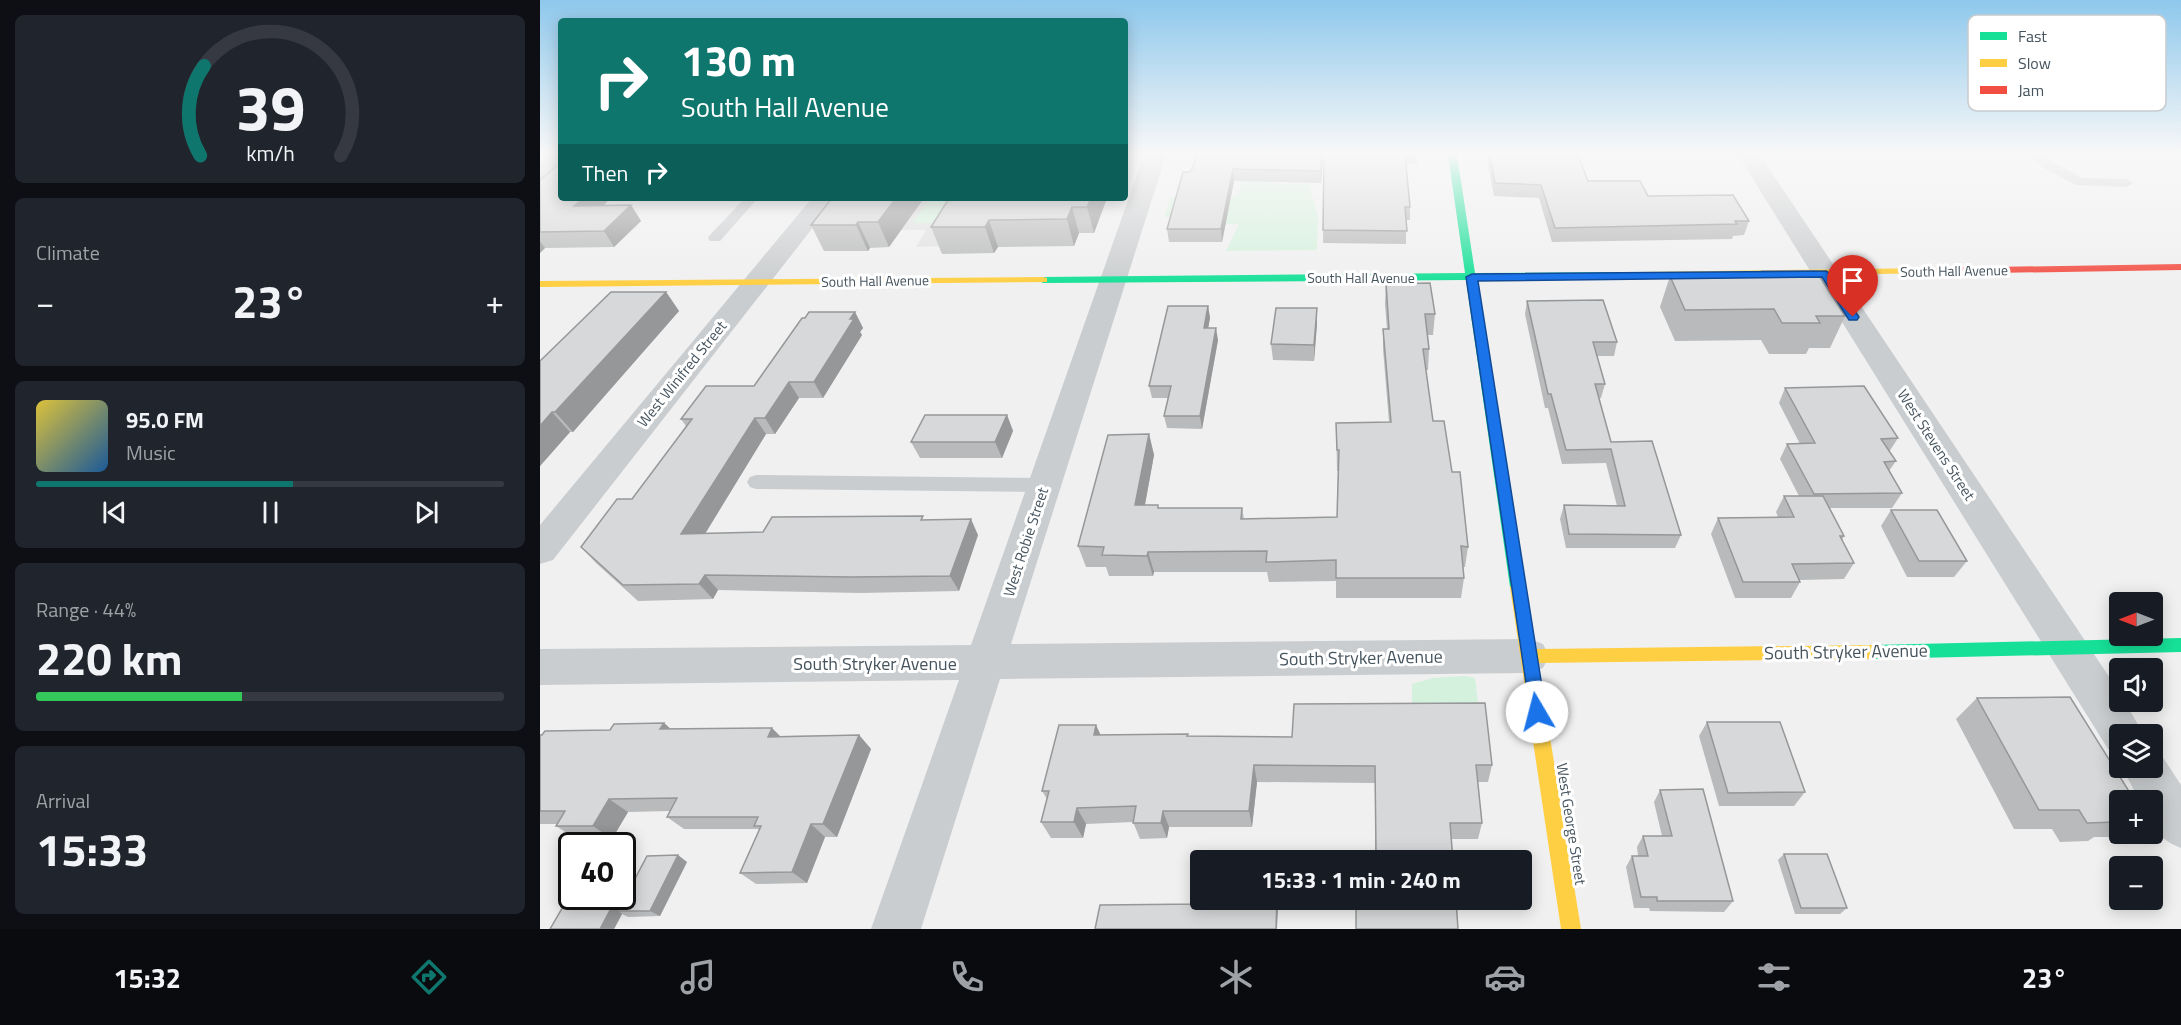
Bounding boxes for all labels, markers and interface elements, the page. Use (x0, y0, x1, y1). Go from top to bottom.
legend (1968, 15, 2166, 111)
text: Fast (2018, 24, 2047, 48)
text: 130 m (681, 28, 796, 92)
icon: right (582, 42, 660, 120)
text: Slow (2018, 51, 2051, 75)
text: 39 (235, 59, 305, 154)
text: Jam (2018, 78, 2044, 102)
text: South Hall Avenue (681, 86, 889, 127)
text: km/h (246, 137, 294, 169)
text: Then (582, 156, 628, 190)
icon: right (640, 156, 673, 189)
text: Climate (36, 237, 100, 268)
pin (1827, 255, 1878, 317)
street label: South Hall Avenue (1900, 259, 2008, 282)
icon: arrive (1836, 264, 1869, 297)
text: 23° (232, 267, 308, 335)
street label: South Hall Avenue (1307, 267, 1415, 288)
street label: South Hall Avenue (821, 269, 929, 292)
text: − (36, 277, 54, 327)
text: + (486, 277, 504, 327)
street label: West Winifred Street (631, 315, 732, 432)
street label: West Stevens Street (1892, 385, 1981, 505)
text: 95.0 FM (126, 403, 204, 437)
text: Music (126, 437, 176, 468)
street label: West Robie Street (997, 483, 1054, 600)
icon: previous (98, 496, 131, 529)
icon: pause (254, 496, 287, 529)
icon: next (410, 496, 443, 529)
north arrow (2109, 592, 2163, 646)
map controls (2109, 592, 2163, 910)
text: Range · 44% (36, 594, 136, 625)
text: 220 km (36, 624, 182, 692)
street label: South Stryker Avenue (1764, 637, 1928, 666)
street label: South Stryker Avenue (1279, 643, 1443, 672)
street label: South Stryker Avenue (793, 650, 957, 677)
button: sound (2109, 658, 2163, 712)
position arrow (1505, 680, 1569, 744)
button: layers (2109, 724, 2163, 778)
street label: West George Street (1551, 761, 1593, 887)
text: Arrival (36, 785, 90, 816)
button: + (2109, 790, 2163, 844)
text: 15:33 (36, 815, 148, 883)
speed limit sign: 40 (558, 832, 636, 910)
button: − (2109, 856, 2163, 910)
text: 15:33 · 1 min · 240 m (1261, 863, 1461, 897)
icon: directions (408, 956, 450, 998)
icon: music (677, 956, 719, 998)
icon: phone (946, 956, 988, 998)
icon: climate (1215, 956, 1257, 998)
icon: car (1484, 956, 1526, 998)
icon: filters (1753, 956, 1795, 998)
text: 15:32 (114, 957, 181, 998)
text: 23° (2022, 957, 2067, 998)

